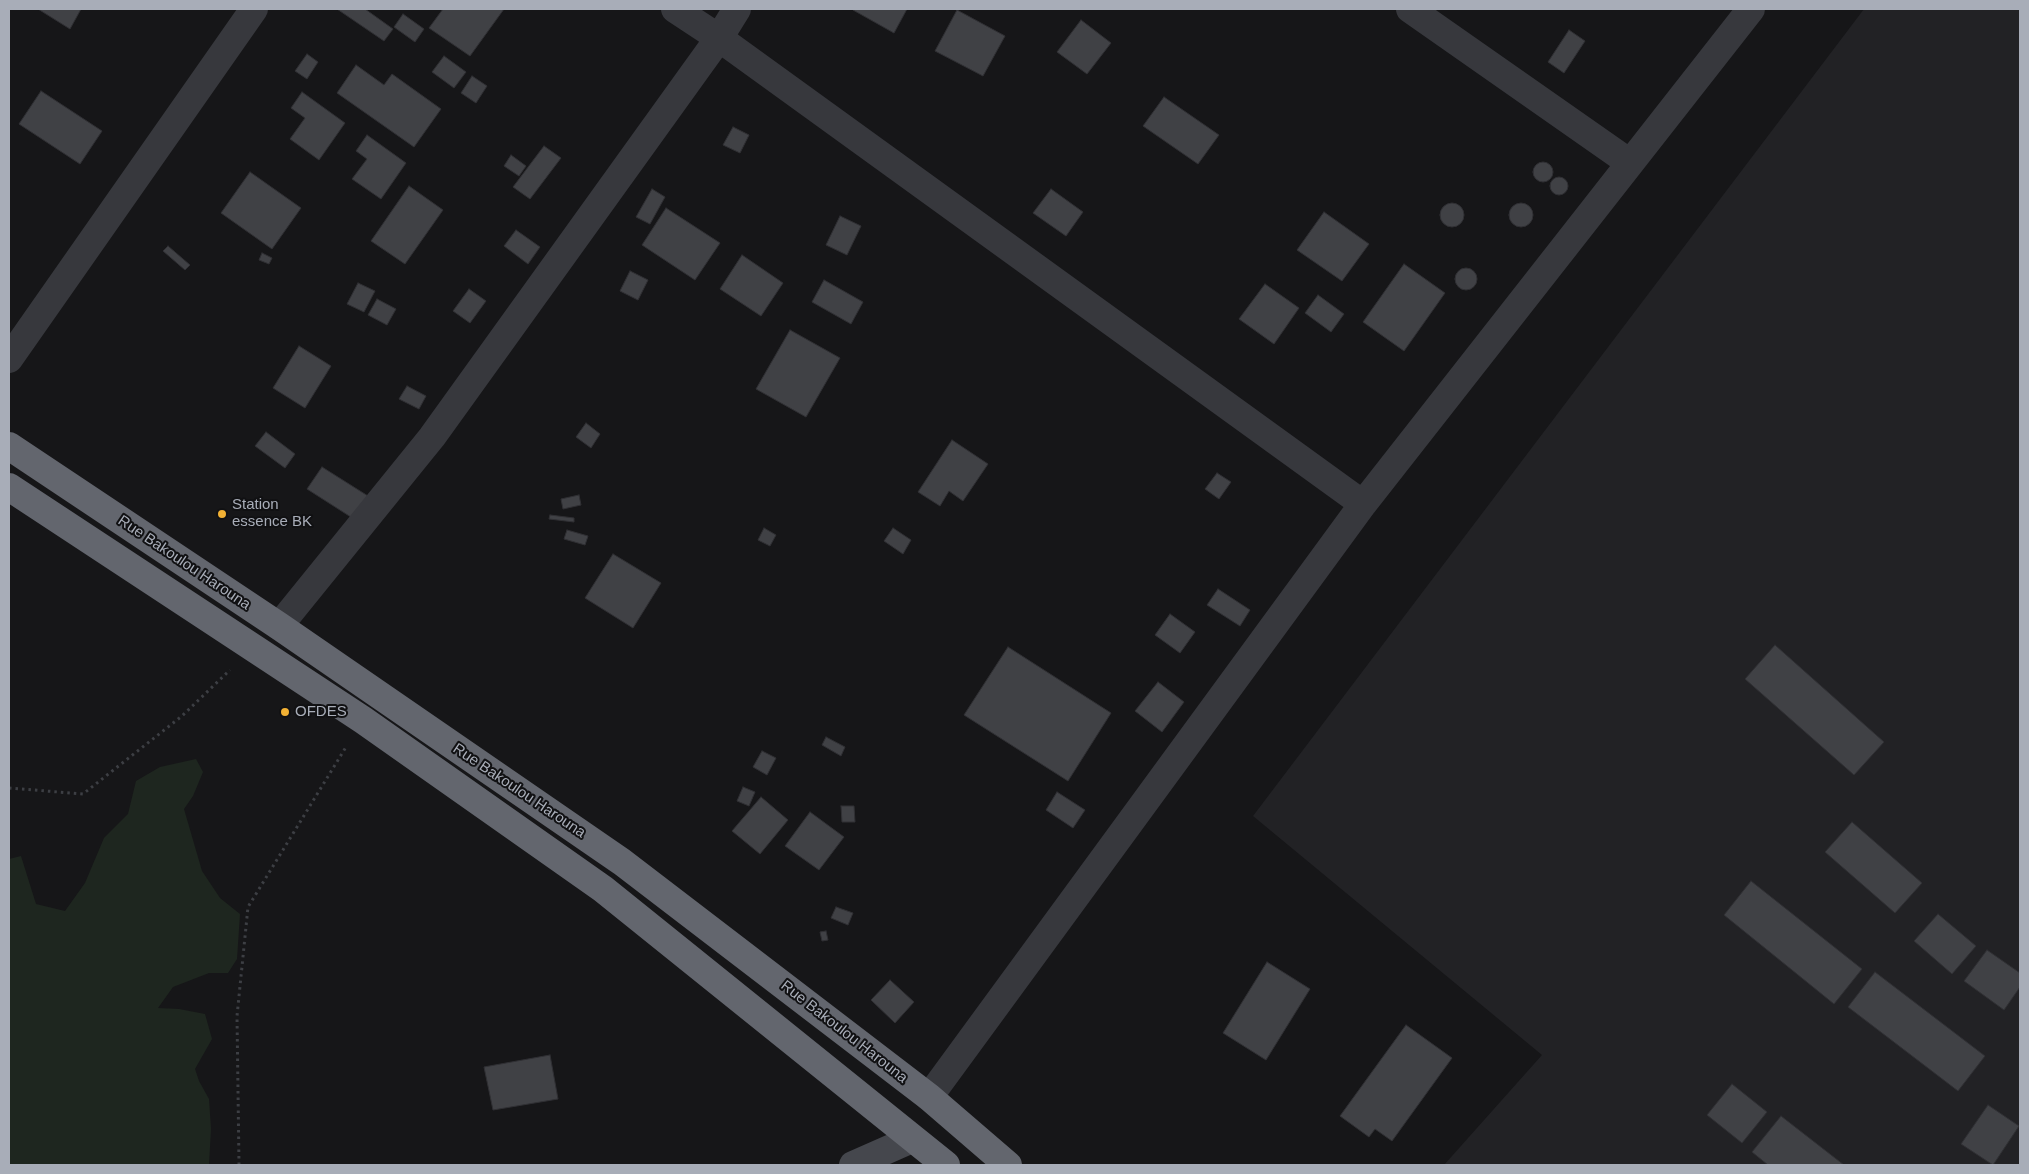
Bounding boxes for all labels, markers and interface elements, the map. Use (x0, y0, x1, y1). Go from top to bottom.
place label: Station essence BK (232, 496, 312, 531)
marker: Station essence BK (216, 508, 228, 520)
street label: Rue Bakoulou Harouna (114, 512, 254, 614)
place label: OFDES (295, 703, 347, 721)
marker: OFDES (279, 706, 291, 718)
street label: Rue Bakoulou Harouna (449, 740, 589, 842)
street label: Rue Bakoulou Harouna (777, 977, 911, 1087)

